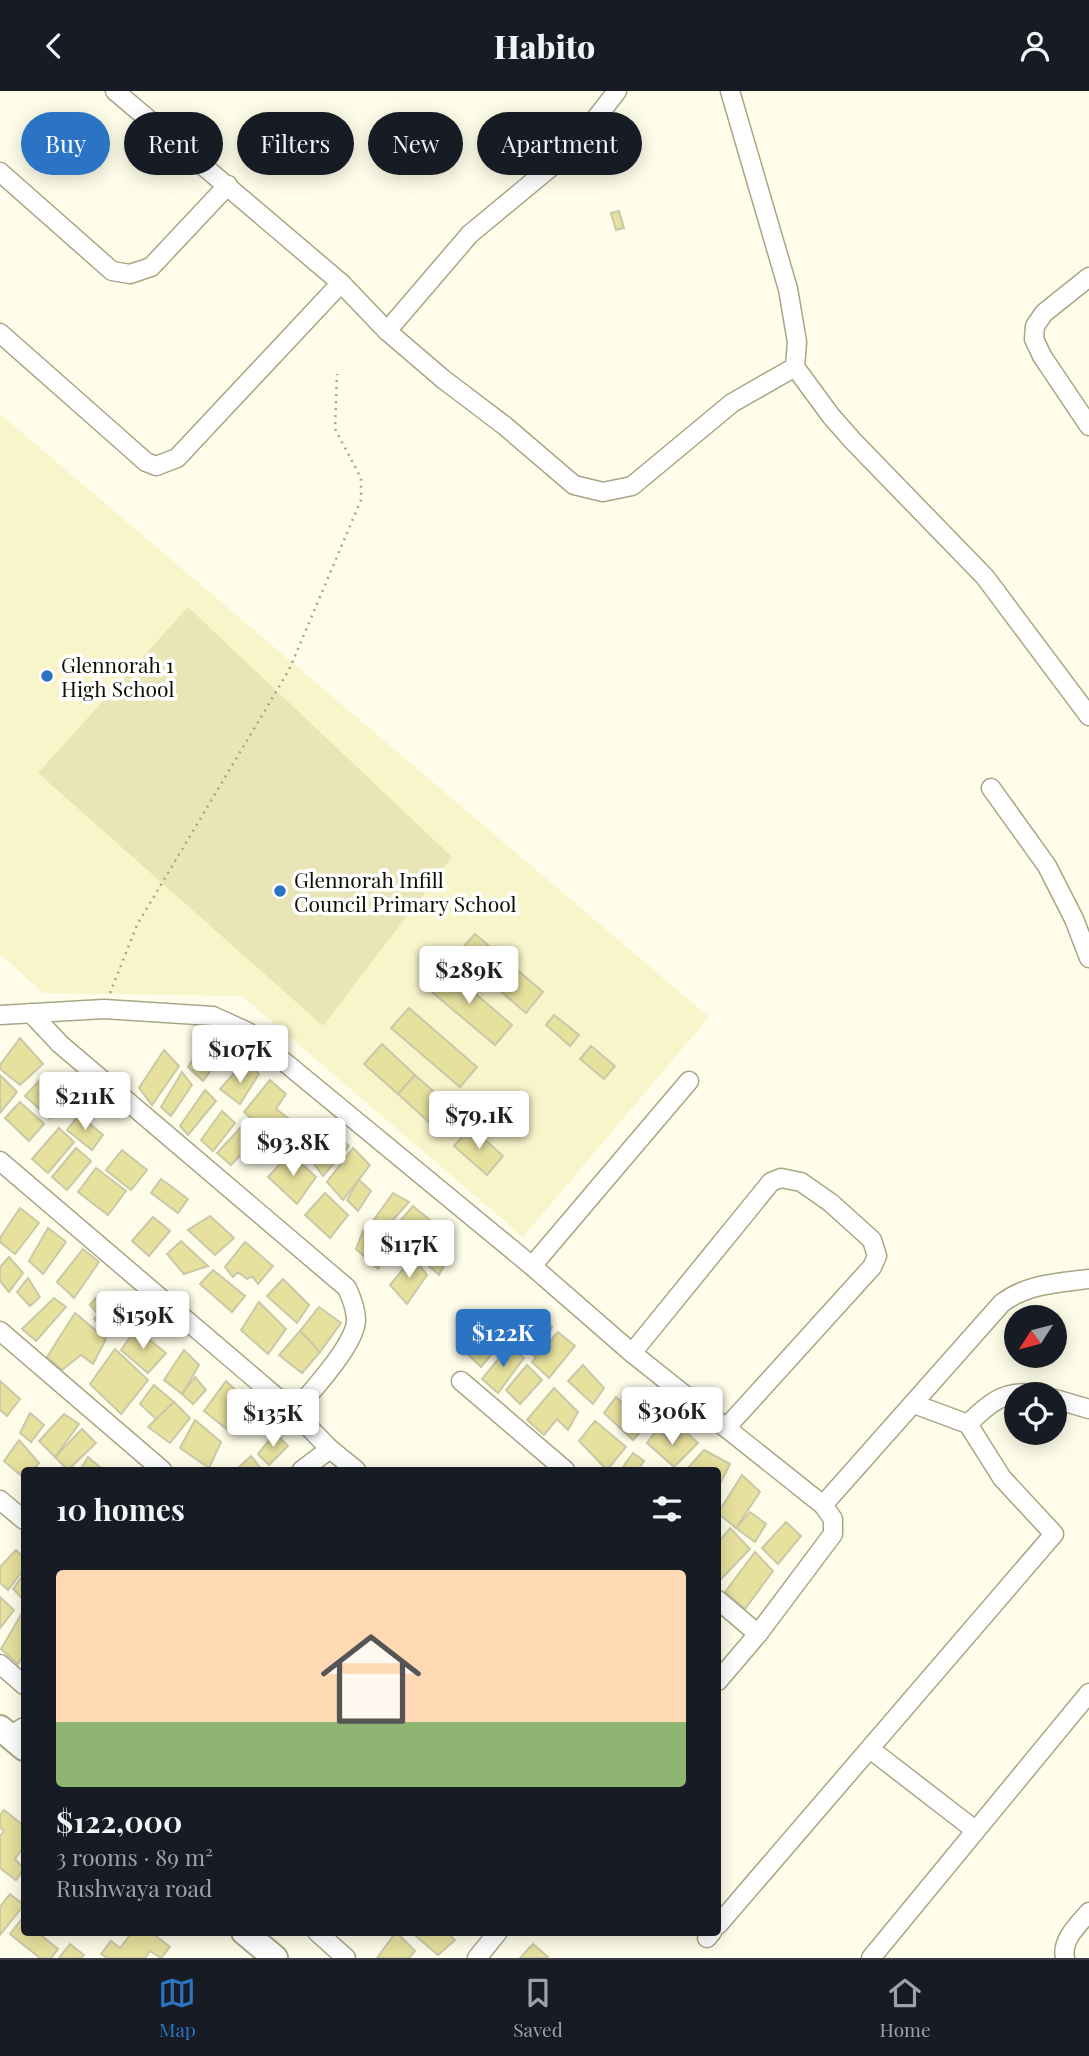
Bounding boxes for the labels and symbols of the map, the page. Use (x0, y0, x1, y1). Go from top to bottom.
place label: Glennorah 1 High School (61, 650, 174, 702)
marker: Glennorah 1 High School (39, 668, 55, 684)
place label: Glennorah Infill Council Primary School (294, 865, 517, 917)
marker: Glennorah Infill Council Primary School (272, 883, 288, 899)
pin: $289K (420, 947, 518, 1006)
pin: $107K (191, 1025, 289, 1085)
pin: $211K (36, 1073, 134, 1132)
pin: $79.1K (422, 1091, 536, 1151)
pin: $93.8K (236, 1119, 350, 1178)
pin: $117K (360, 1221, 458, 1280)
pin: $159K (94, 1291, 192, 1351)
north arrow (1004, 1305, 1068, 1369)
pin: $122K (454, 1309, 552, 1369)
pin: $306K (623, 1387, 721, 1447)
pin: $135K (224, 1389, 322, 1449)

